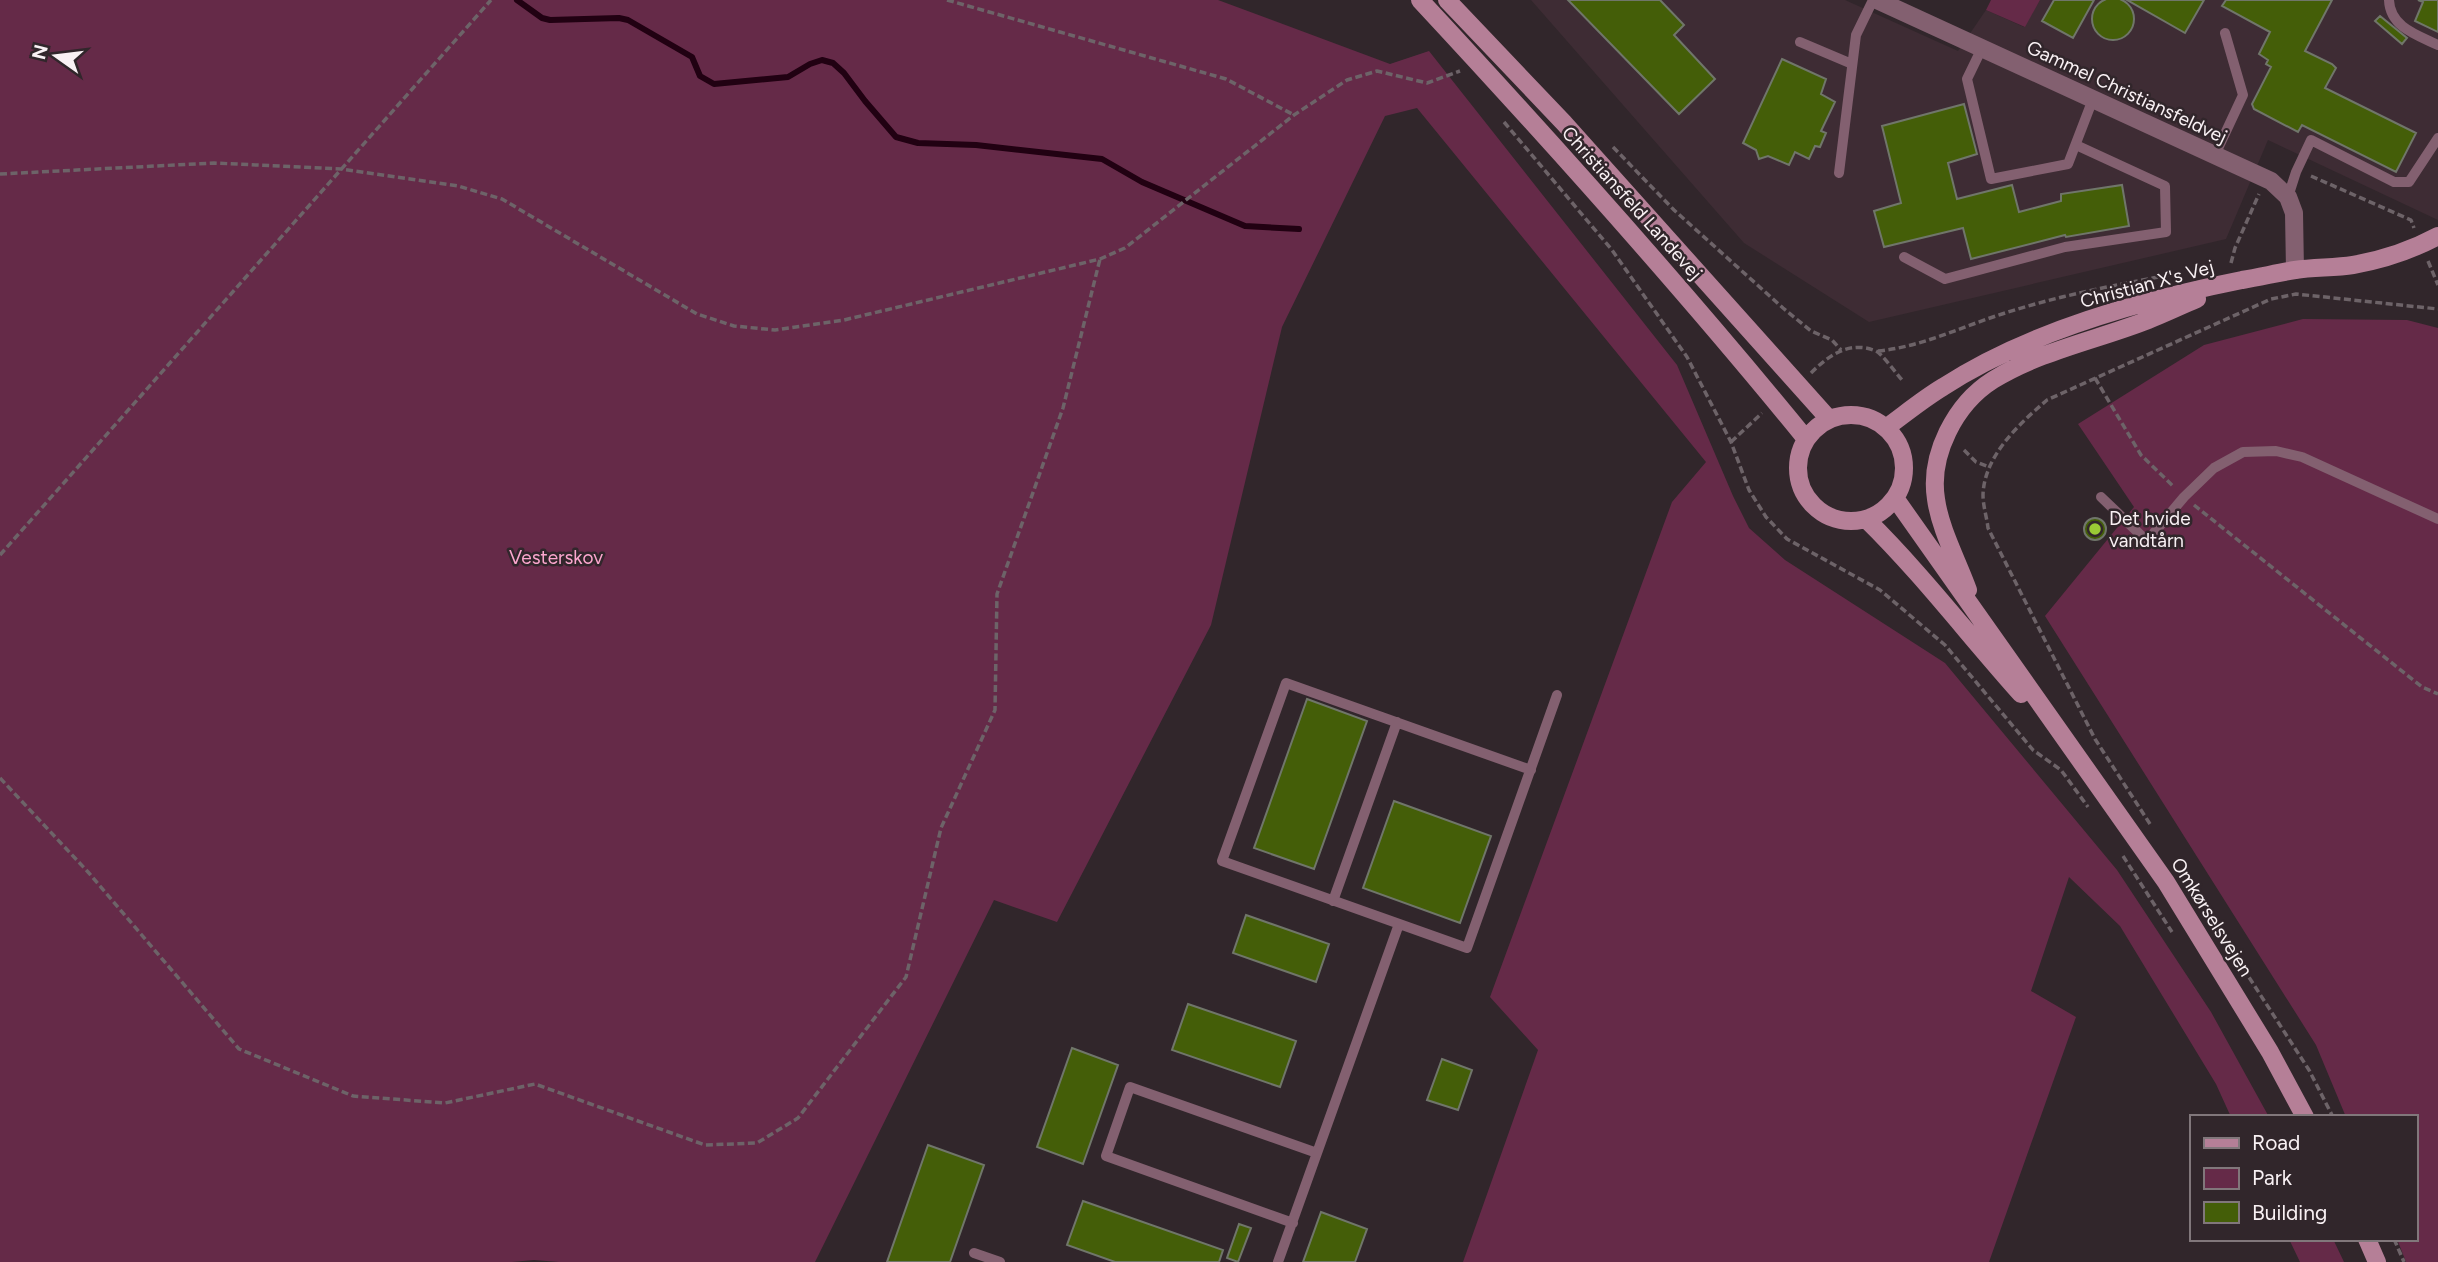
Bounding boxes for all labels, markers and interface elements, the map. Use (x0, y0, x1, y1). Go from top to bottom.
north arrow (21, 21, 91, 91)
street label: Gammel Christiansfeldvej (2023, 35, 2231, 149)
text: N (27, 42, 53, 62)
street label: Christiansfeld Landevej (1557, 122, 1707, 284)
street label: Christian X's Vej (2078, 255, 2216, 313)
place label: Det hvide vandtårn (2109, 507, 2191, 552)
marker: Det hvide vandtårn (2087, 521, 2103, 537)
park label: Vesterskov (509, 546, 603, 569)
street label: Omkørselsvejen (2166, 853, 2258, 981)
legend (2190, 1115, 2417, 1241)
text: Road (2252, 1130, 2300, 1155)
text: Park (2252, 1165, 2293, 1190)
text: Building (2252, 1200, 2327, 1225)

